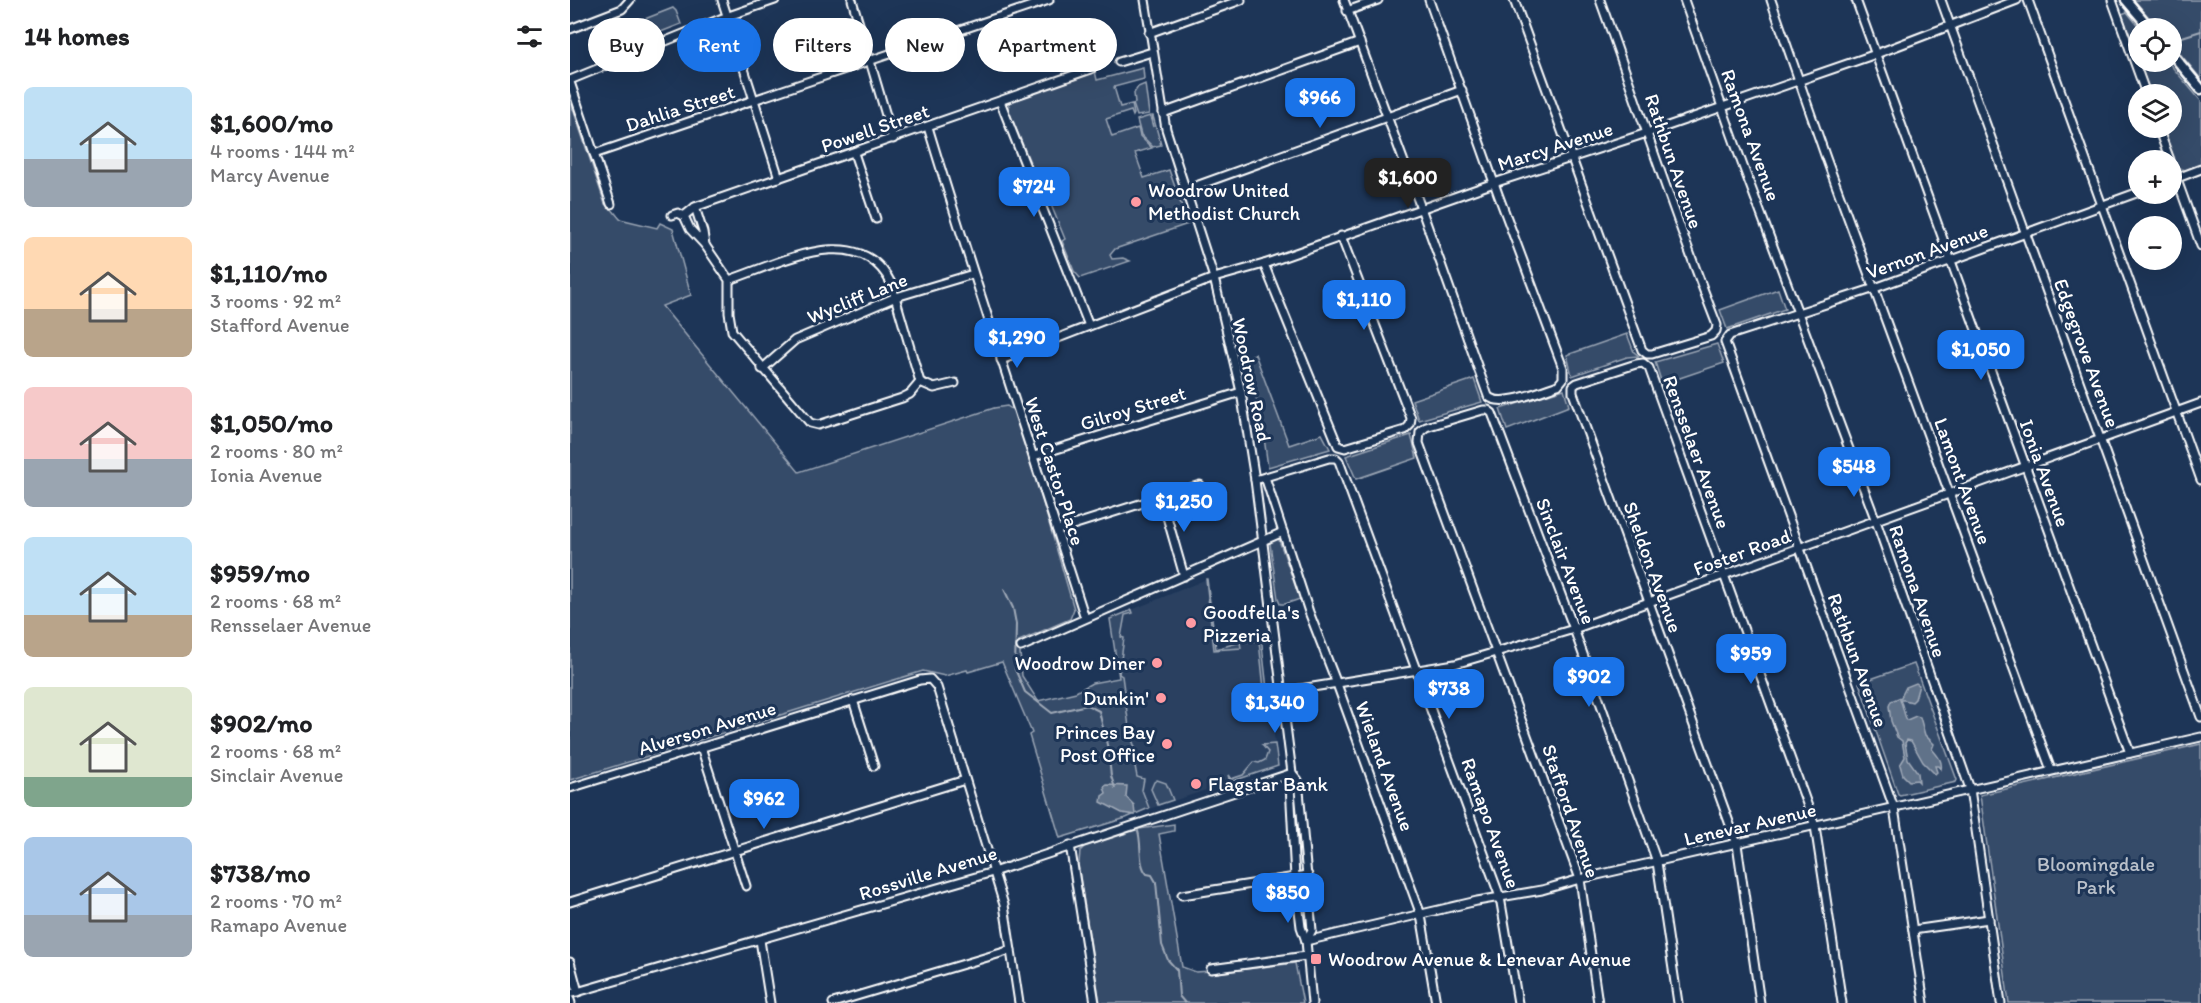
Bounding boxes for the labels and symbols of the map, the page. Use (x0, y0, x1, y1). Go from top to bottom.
street label: Ramona Avenue (1716, 66, 1786, 204)
pin: $966 (1284, 78, 1356, 129)
street label: Dahlia Street (622, 79, 738, 137)
street label: Rathbun Avenue (1640, 90, 1708, 232)
street label: Powell Street (818, 98, 932, 158)
street label: Marcy Avenue (1494, 116, 1616, 176)
pin: $1,600 (1359, 158, 1457, 209)
pin: $724 (998, 167, 1070, 218)
place label: Woodrow United Methodist Church (1148, 178, 1301, 225)
marker: Woodrow United Methodist Church (1129, 195, 1143, 209)
street label: Vernon Avenue (1863, 218, 1991, 284)
street label: Wycliff Lane (803, 267, 911, 329)
street label: Edgegrove Avenue (2049, 275, 2125, 431)
pin: $1,110 (1315, 280, 1413, 331)
street label: Woodrow Road (1227, 316, 1277, 444)
pin: $1,290 (968, 318, 1066, 369)
pin: $1,050 (1932, 330, 2030, 381)
street label: Rensselaer Avenue (1658, 372, 1736, 532)
street label: Gilroy Street (1077, 381, 1189, 435)
street label: West Castor Place (1020, 394, 1090, 548)
street label: Lamont Avenue (1929, 414, 1997, 548)
street label: Ionia Avenue (2014, 416, 2076, 530)
pin: $548 (1818, 447, 1890, 498)
pin: $1,250 (1135, 482, 1233, 533)
street label: Sinclair Avenue (1531, 494, 1601, 628)
street label: Sheldon Avenue (1618, 498, 1688, 636)
street label: Ramona Avenue (1884, 522, 1952, 660)
street label: Foster Road (1690, 523, 1794, 581)
street label: Rathbun Avenue (1823, 590, 1893, 730)
place label: Goodfella's Pizzeria (1203, 600, 1300, 647)
marker: Goodfella's Pizzeria (1184, 616, 1198, 630)
pin: $959 (1715, 634, 1787, 685)
place label: Woodrow Diner (1015, 651, 1145, 675)
marker: Woodrow Diner (1150, 656, 1164, 670)
pin: $902 (1553, 657, 1625, 708)
pin: $738 (1413, 669, 1485, 720)
pin: $1,340 (1226, 683, 1324, 734)
place label: Dunkin' (1083, 686, 1149, 710)
marker: Dunkin' (1154, 691, 1168, 705)
street label: Alverson Avenue (635, 696, 779, 760)
street label: Wieland Avenue (1350, 698, 1420, 834)
place label: Princes Bay Post Office (1055, 720, 1156, 767)
marker: Princes Bay Post Office (1160, 737, 1174, 751)
street label: Stafford Avenue (1537, 741, 1605, 881)
street label: Ramapo Avenue (1456, 754, 1526, 892)
place label: Flagstar Bank (1208, 772, 1329, 796)
marker: Flagstar Bank (1189, 777, 1203, 791)
pin: $962 (728, 779, 800, 830)
street label: Lenevar Avenue (1682, 797, 1818, 851)
street label: Rossville Avenue (856, 841, 1000, 905)
park label: Bloomingdale Park (2037, 852, 2155, 899)
pin: $850 (1252, 873, 1324, 924)
place label: Woodrow Avenue & Lenevar Avenue (1328, 947, 1631, 971)
marker: Woodrow Avenue & Lenevar Avenue (1309, 952, 1323, 966)

